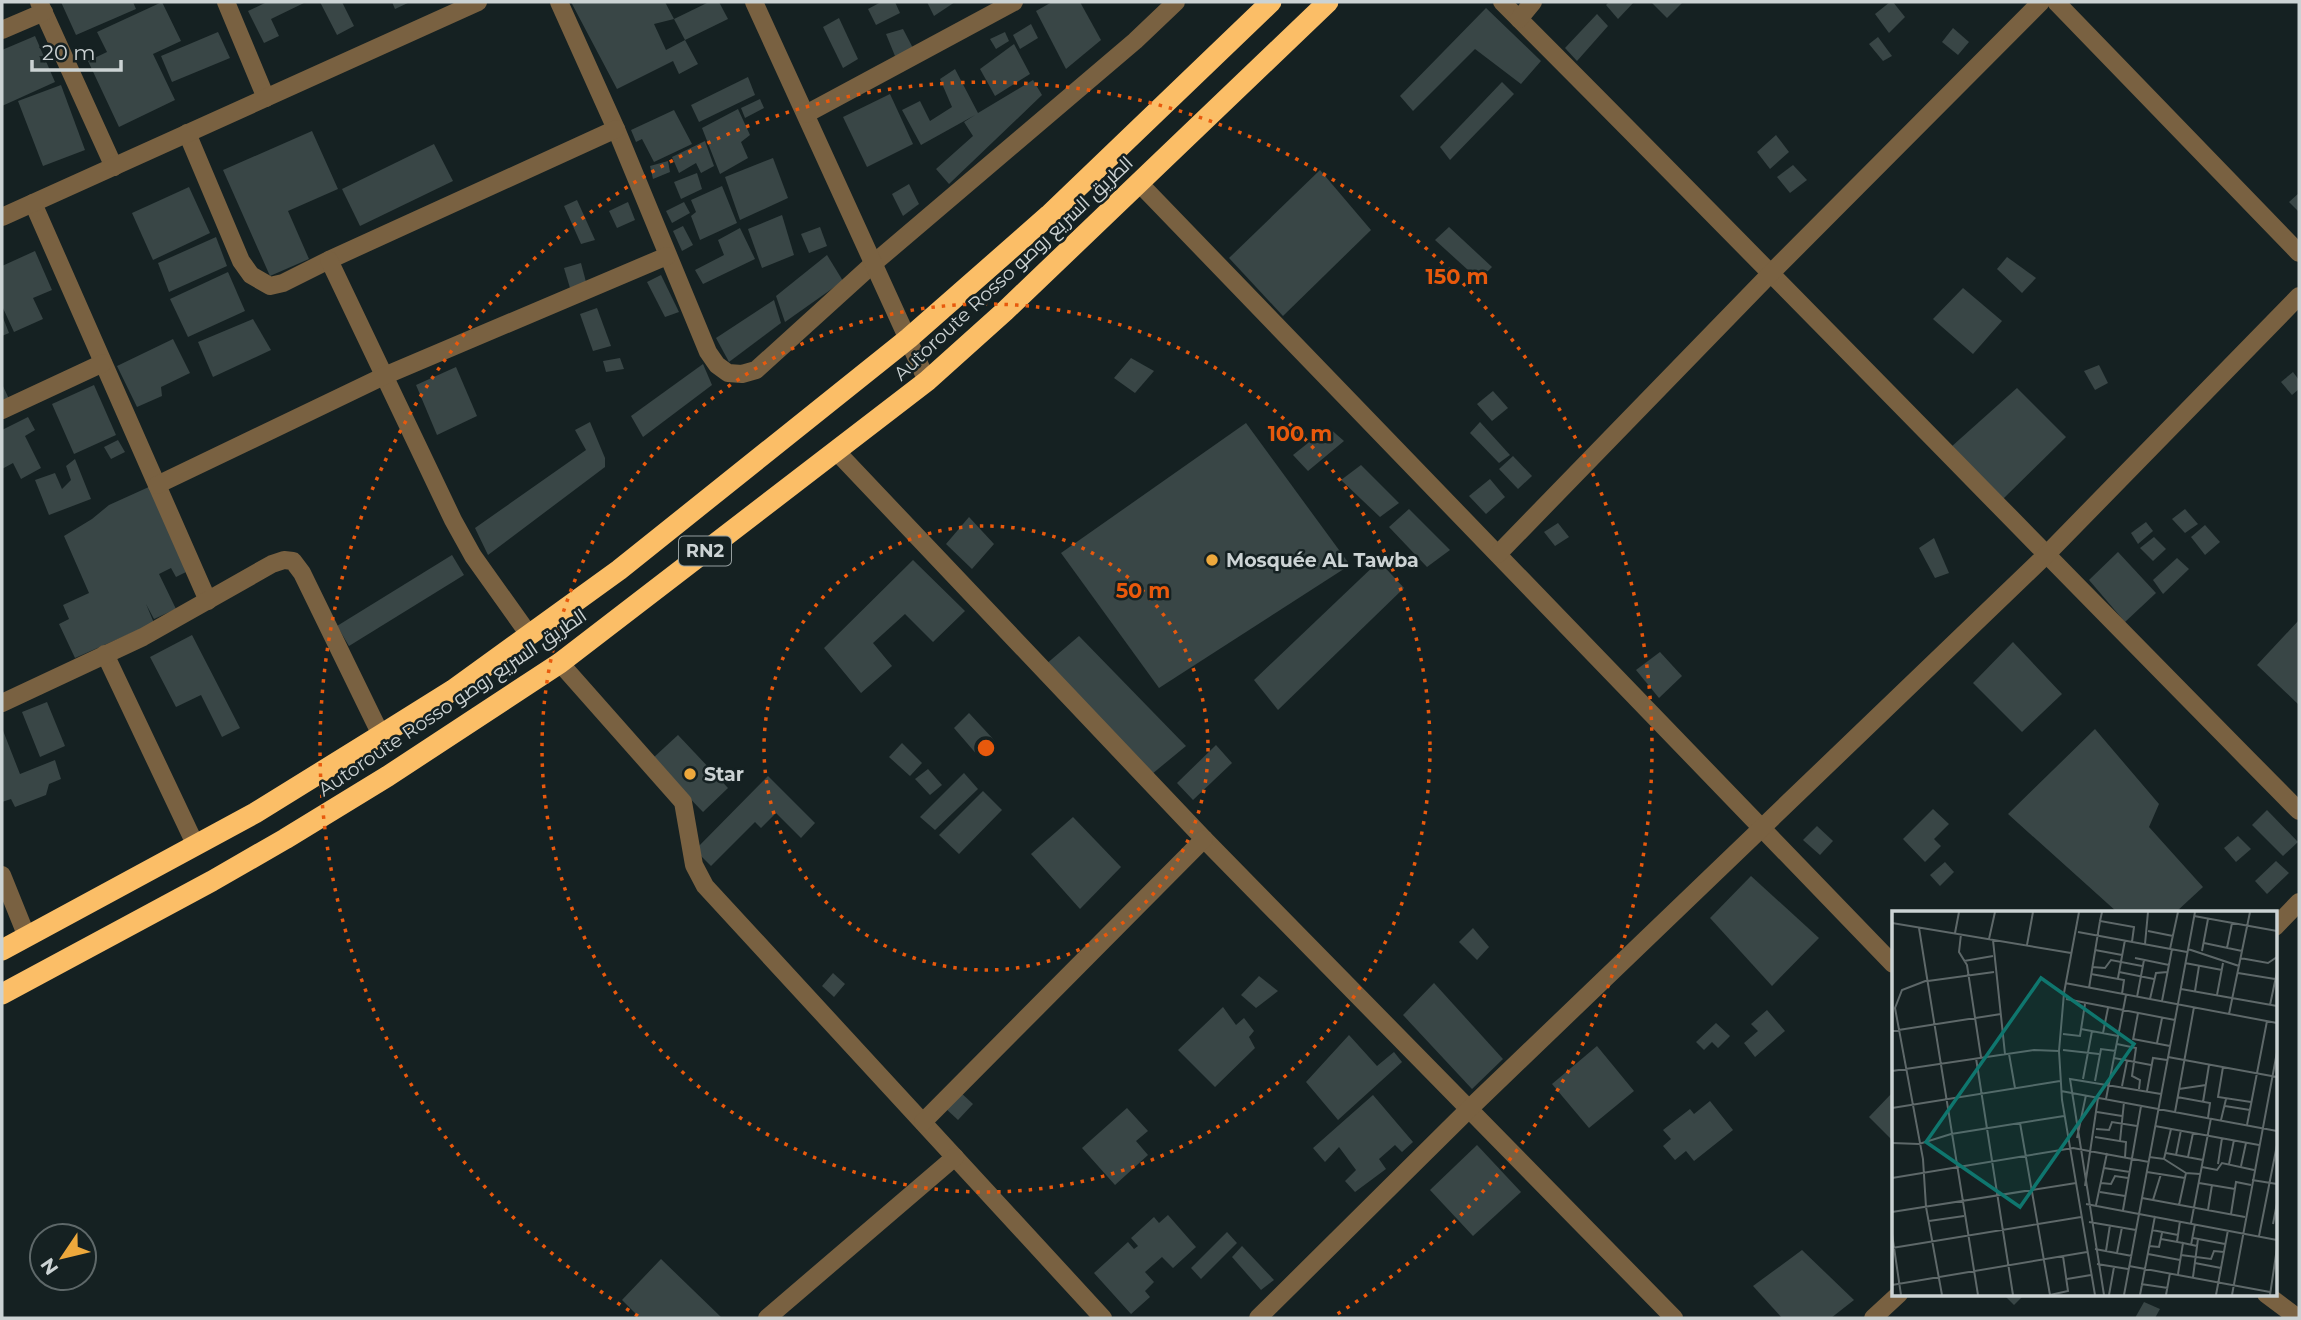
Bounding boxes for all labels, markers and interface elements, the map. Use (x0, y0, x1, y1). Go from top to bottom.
scale bar (32, 28, 121, 72)
text: 20 m (42, 40, 96, 65)
street label: Autoroute Rosso الطريق السريع روصو (889, 151, 1139, 387)
text: 150 m (1426, 264, 1488, 289)
text: 100 m (1268, 421, 1332, 446)
road number: RN2 (679, 536, 731, 566)
place label: Mosquée AL Tawba (1226, 549, 1419, 572)
marker: Mosquée AL Tawba (1204, 552, 1220, 568)
text: 50 m (1116, 578, 1170, 603)
street label: Autoroute Rosso الطريق السريع روصو (314, 604, 592, 803)
centre of rings (974, 736, 998, 760)
place label: Star (704, 763, 744, 786)
marker: Star (682, 766, 698, 782)
inset map (1892, 911, 2276, 1296)
north arrow (28, 1222, 98, 1292)
text: N (36, 1254, 63, 1279)

